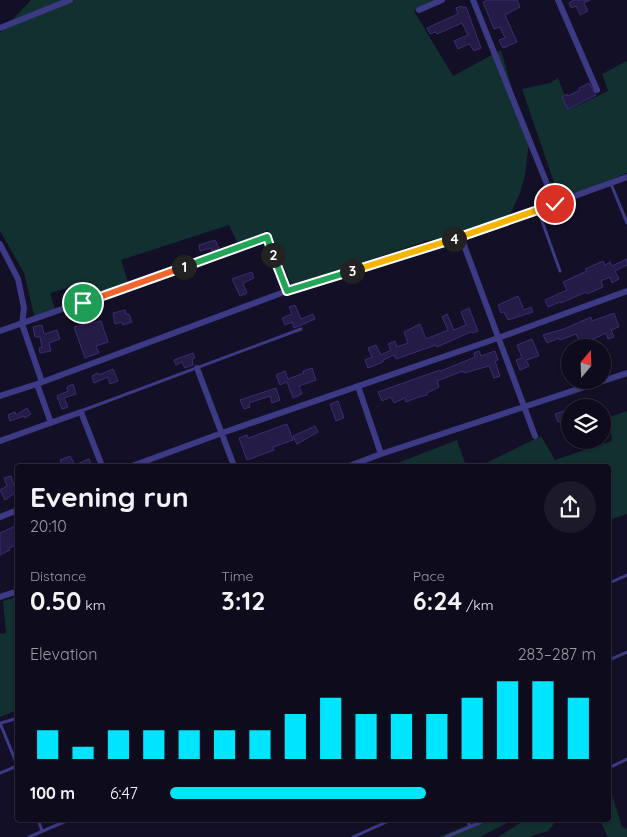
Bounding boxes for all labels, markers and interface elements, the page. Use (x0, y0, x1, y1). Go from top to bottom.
pin (534, 183, 576, 225)
icon: check (541, 190, 569, 218)
pin: 4 (442, 226, 466, 252)
text: 4 (450, 230, 459, 248)
pin: 2 (260, 242, 286, 268)
text: 2 (270, 246, 277, 264)
pin: 1 (172, 254, 196, 280)
text: 1 (182, 258, 187, 276)
pin: 3 (340, 258, 364, 284)
text: 3 (349, 262, 356, 280)
pin (62, 282, 104, 324)
icon: arrive (69, 289, 97, 317)
north arrow (561, 339, 611, 389)
map controls (561, 339, 611, 449)
button: layers (561, 399, 611, 449)
text: Evening run (30, 479, 189, 514)
button: share (544, 481, 596, 533)
text: 20:10 (30, 516, 67, 536)
text: Distance (30, 567, 86, 585)
text: Time (221, 567, 253, 585)
text: Pace (413, 567, 445, 585)
text: 0.50 (30, 585, 81, 616)
text: 3:12 (221, 585, 266, 616)
text: 6:24 (413, 585, 462, 616)
text: km (81, 596, 105, 614)
text: /km (462, 596, 494, 614)
text: Elevation (30, 644, 97, 664)
text: 283–287 m (518, 644, 596, 664)
text: 100 m (30, 783, 75, 803)
text: 6:47 (110, 783, 138, 803)

